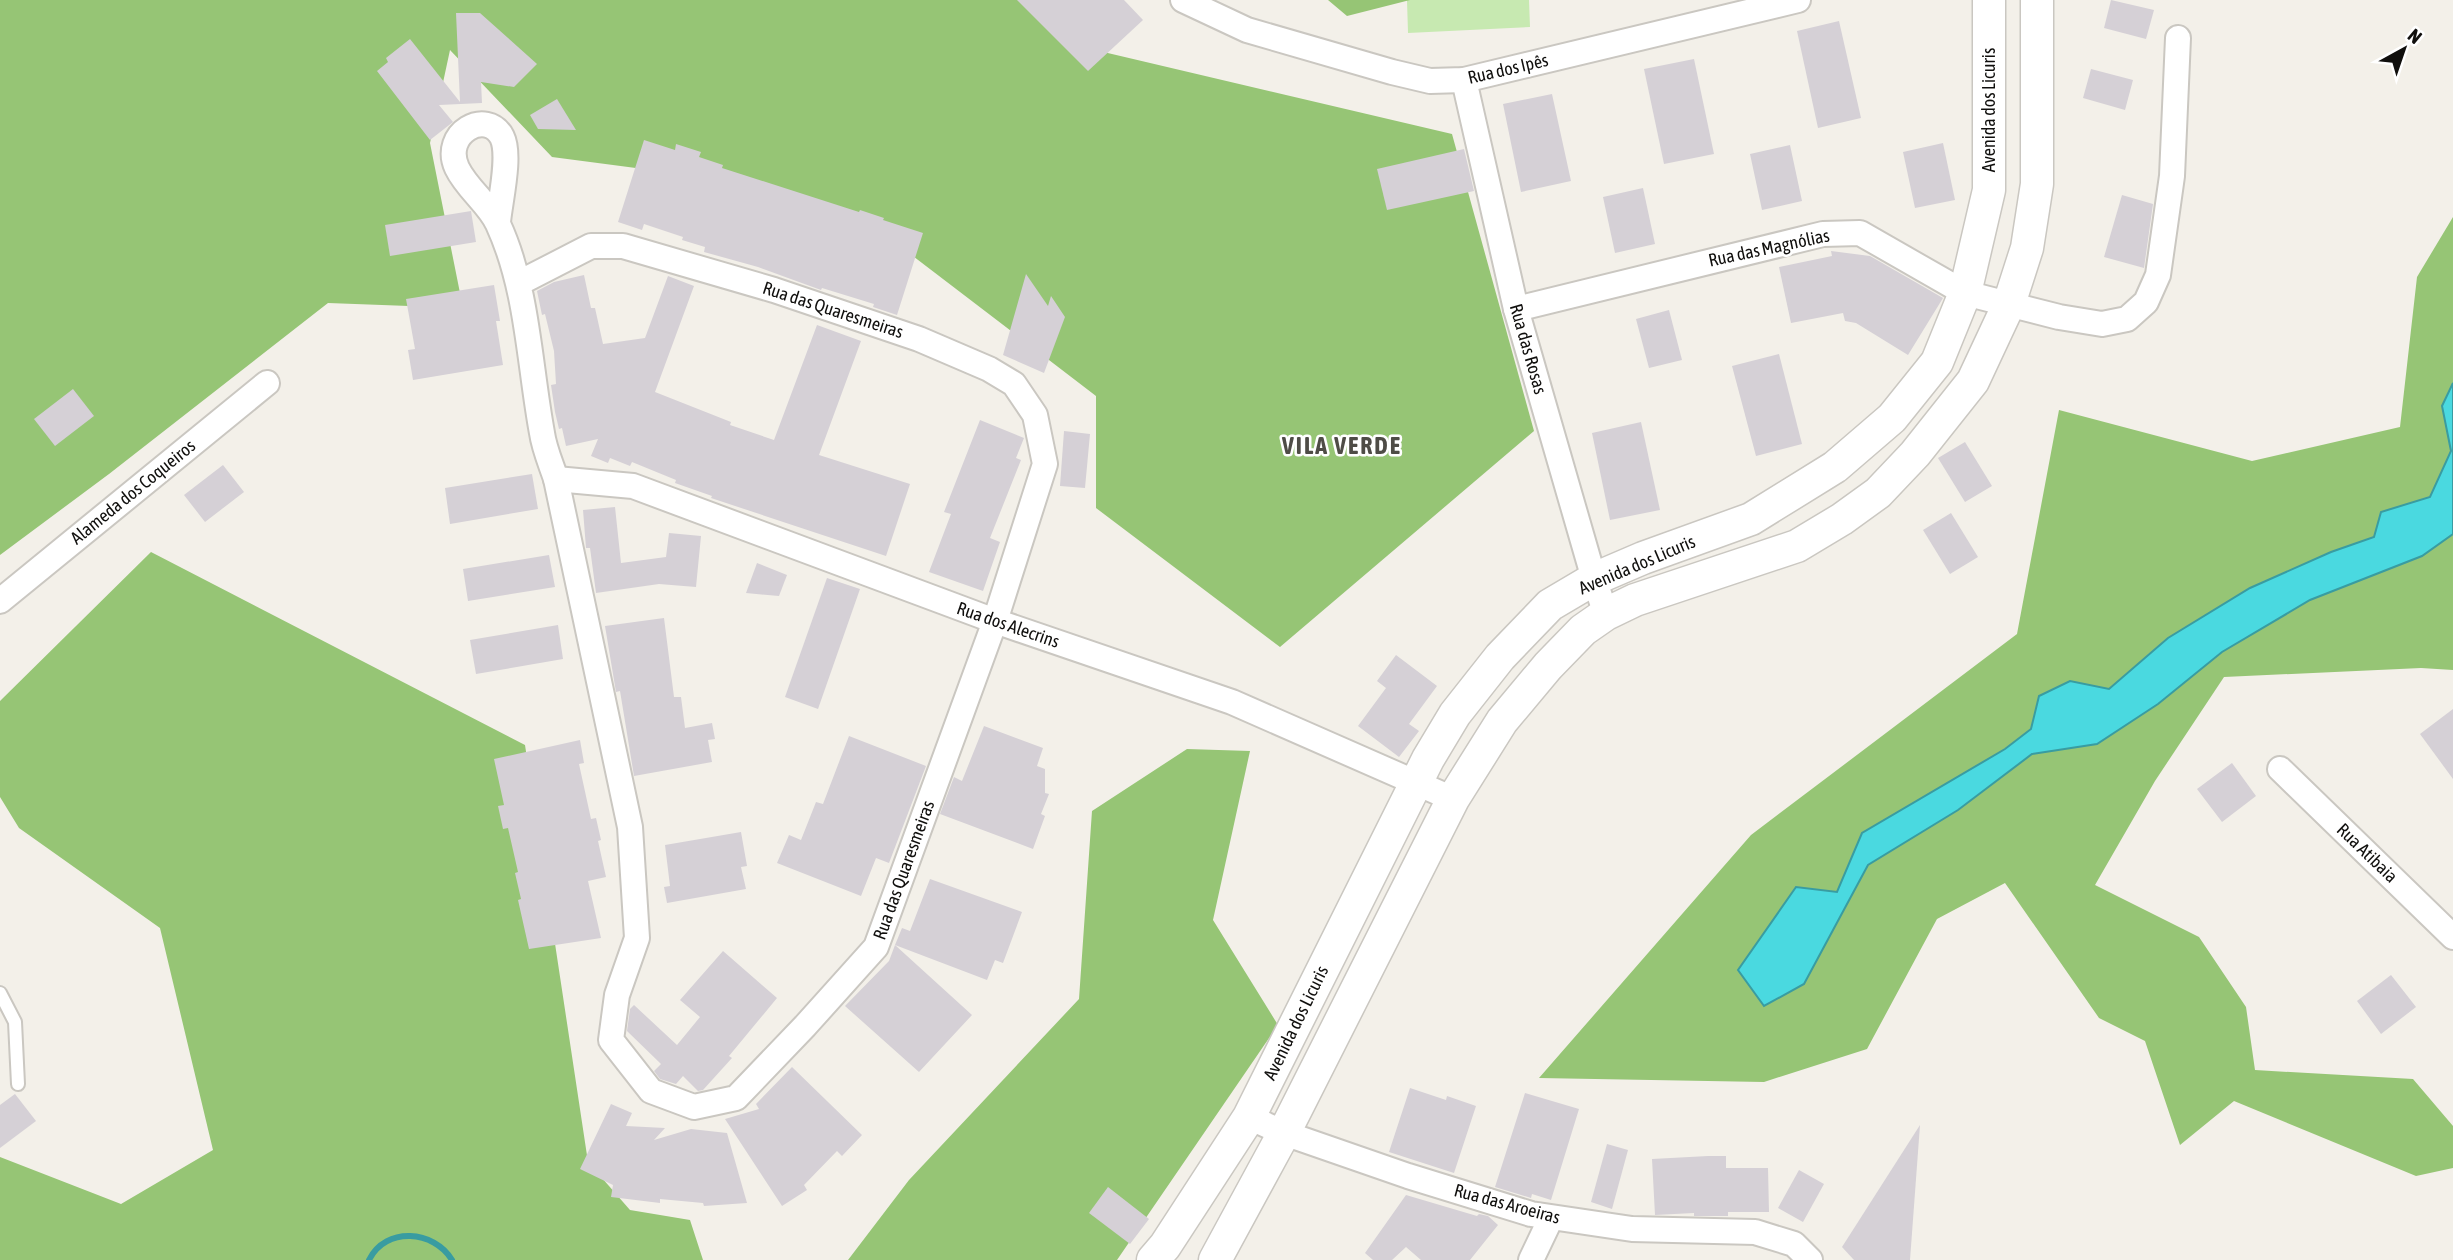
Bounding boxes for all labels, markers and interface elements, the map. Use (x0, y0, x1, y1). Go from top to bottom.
north arrow (2369, 14, 2439, 84)
text: N (2404, 24, 2426, 48)
street label: Avenida dos Licuris (1978, 48, 1999, 172)
street label: Rua dos Ipês (1466, 49, 1550, 88)
street label: Rua das Magnólias (1706, 224, 1831, 271)
street label: Rua das Quaresmeiras (760, 277, 906, 342)
street label: Rua das Rosas (1506, 301, 1551, 396)
district label: VILA VERDE (1281, 432, 1402, 459)
street label: Alameda dos Coqueiros (66, 435, 199, 548)
street label: Avenida dos Licuris (1575, 531, 1698, 599)
street label: Rua dos Alecrins (954, 597, 1062, 652)
street label: Rua das Quaresmeiras (869, 797, 938, 942)
street label: Rua Atibaia (2333, 819, 2402, 887)
street label: Avenida dos Licuris (1259, 962, 1332, 1083)
street label: Rua das Aroeiras (1452, 1179, 1562, 1228)

